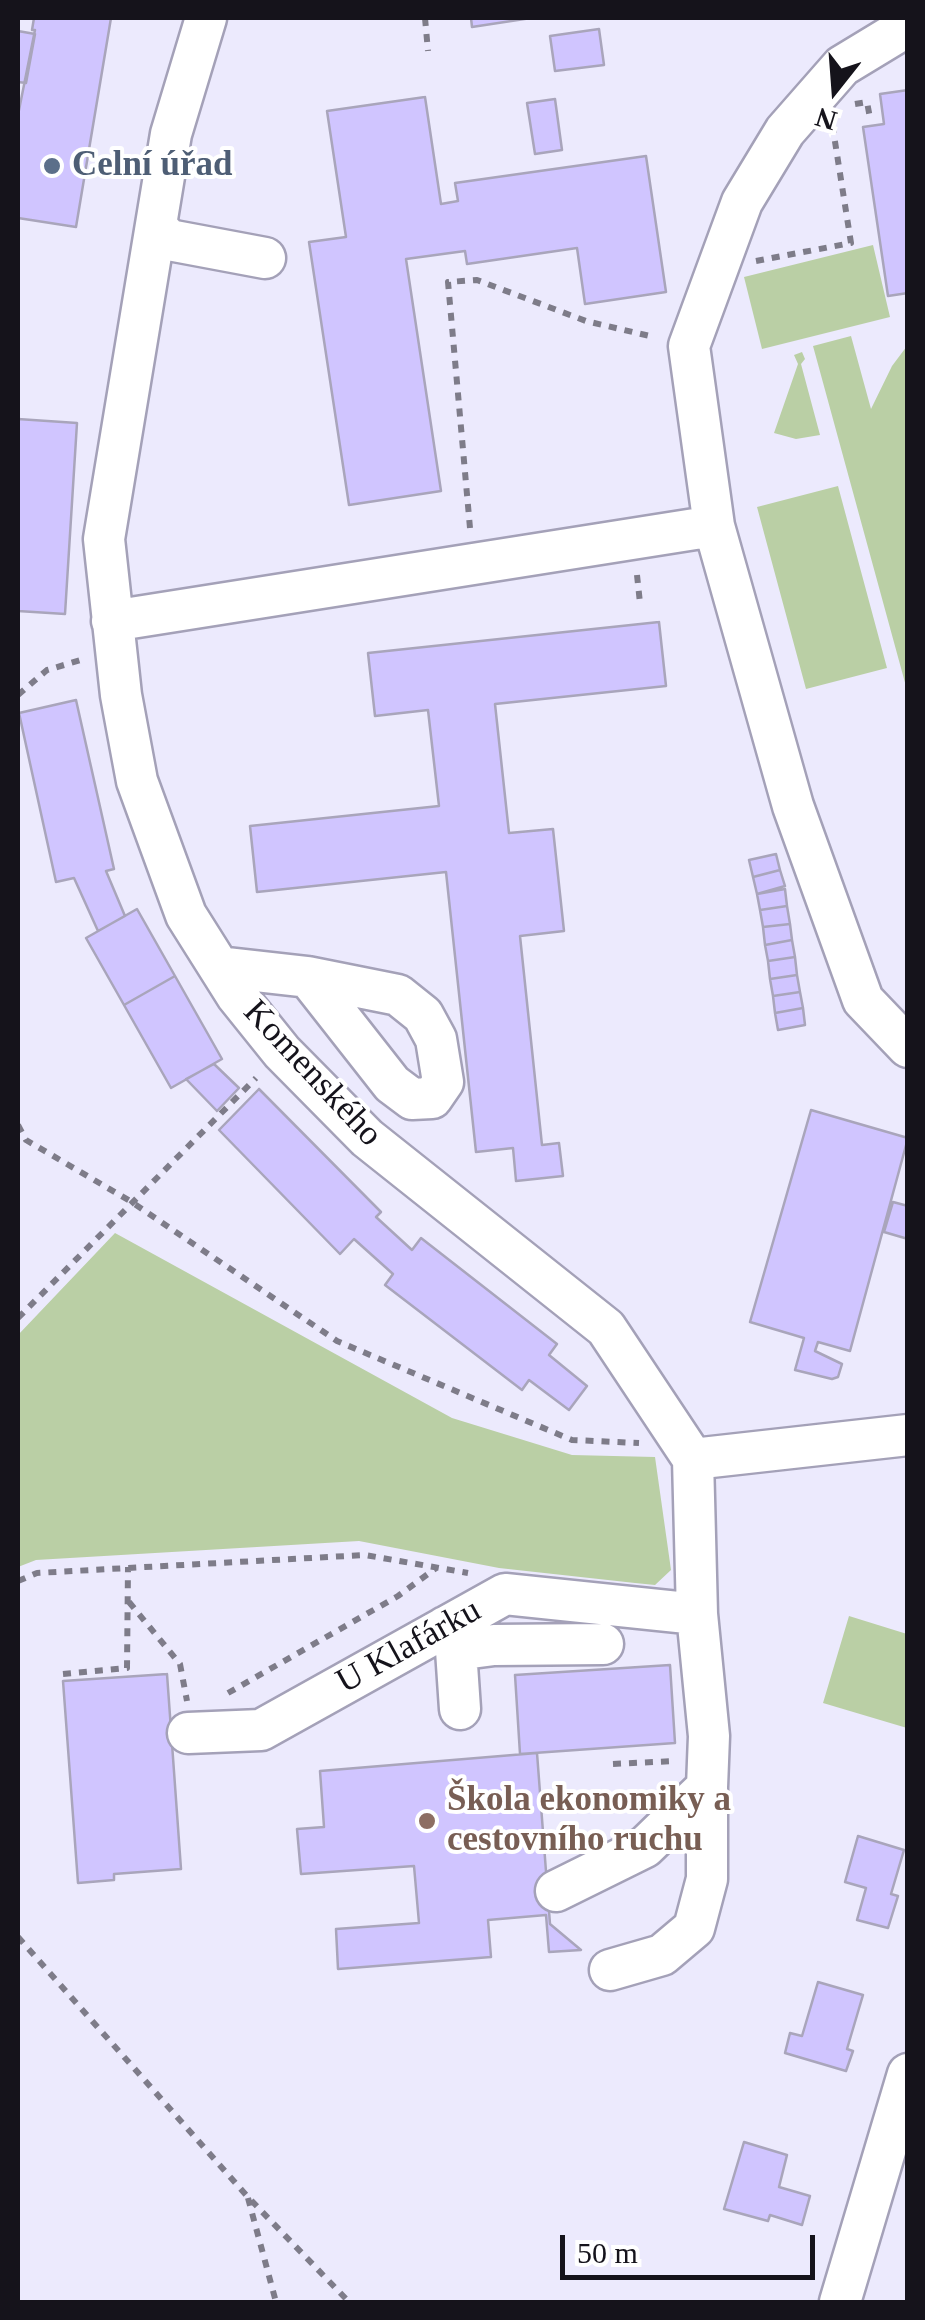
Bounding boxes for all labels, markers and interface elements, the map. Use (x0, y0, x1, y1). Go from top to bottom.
north arrow (785, 40, 885, 140)
text: N (812, 101, 840, 137)
place label: Celní úřad (72, 145, 232, 187)
marker: Celní úřad (41, 155, 63, 177)
street label: Komenského (234, 992, 390, 1156)
street label: U Klafárku (330, 1590, 488, 1704)
place label: Škola ekonomiky a cestovního ruchu (447, 1780, 731, 1862)
marker: Škola ekonomiky a cestovního ruchu (416, 1810, 438, 1832)
scale bar (565, 2215, 820, 2277)
text: 50 m (577, 2236, 638, 2269)

